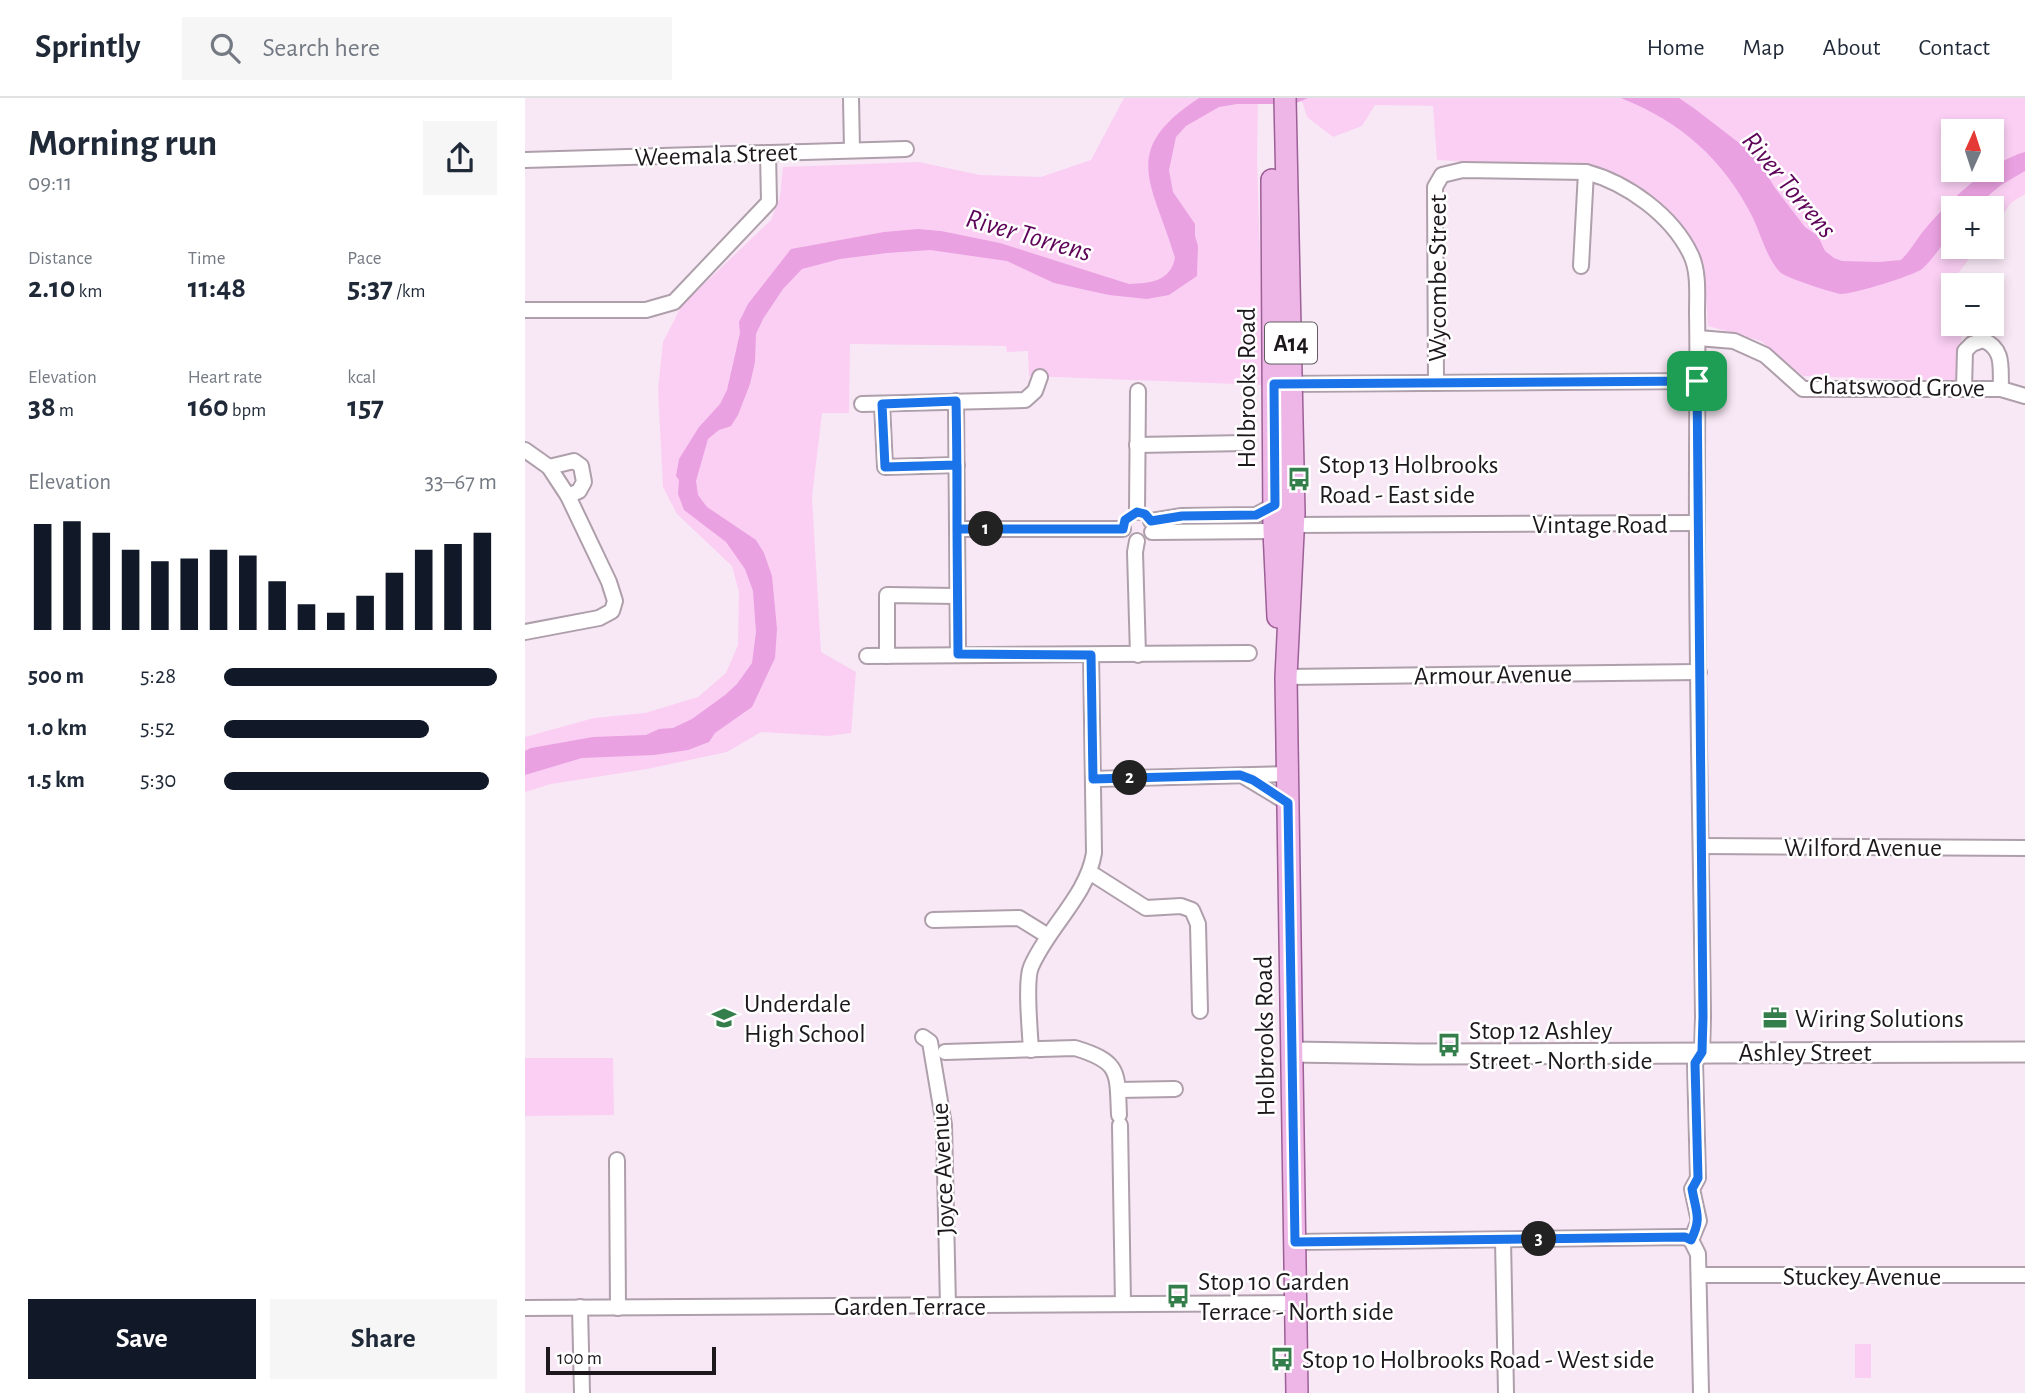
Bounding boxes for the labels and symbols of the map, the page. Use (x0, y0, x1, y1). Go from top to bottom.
north arrow (1941, 119, 2004, 182)
water label: River Torrens (1736, 127, 1841, 244)
street label: Weemala Street (634, 139, 798, 171)
street label: Wycombe Street (1425, 194, 1451, 362)
water label: River Torrens (963, 205, 1094, 267)
street label: Holbrooks Road (1234, 308, 1260, 468)
road number: A14 (1265, 322, 1317, 364)
pin (1667, 351, 1727, 411)
street label: Chatswood Grove (1809, 372, 1985, 402)
place label: Stop 13 Holbrooks Road - East side (1319, 452, 1498, 508)
bus stop icon: Stop 13 Holbrooks Road - East side (1285, 465, 1313, 493)
pin: 1 (969, 512, 1003, 546)
street label: Vintage Road (1532, 512, 1668, 538)
street label: Armour Avenue (1414, 661, 1572, 689)
pin: 2 (1113, 760, 1147, 796)
street label: Wilford Avenue (1784, 835, 1942, 861)
street label: Holbrooks Road (1251, 955, 1279, 1117)
place label: Underdale High School (744, 991, 866, 1047)
school or university icon: Underdale High School (710, 1004, 738, 1032)
office icon: Wiring Solutions (1761, 1004, 1789, 1032)
place label: Wiring Solutions (1795, 1006, 1964, 1032)
place label: Stop 12 Ashley Street - North side (1469, 1018, 1652, 1074)
bus stop icon: Stop 12 Ashley Street - North side (1435, 1031, 1463, 1059)
street label: Ashley Street (1738, 1040, 1872, 1066)
street label: Joyce Avenue (927, 1102, 959, 1236)
pin: 3 (1521, 1222, 1557, 1256)
street label: Stuckey Avenue (1783, 1264, 1941, 1290)
place label: Stop 10 Garden Terrace - North side (1198, 1269, 1394, 1325)
bus stop icon: Stop 10 Garden Terrace - North side (1164, 1282, 1192, 1310)
street label: Garden Terrace (834, 1294, 986, 1320)
scale bar (546, 1344, 716, 1376)
bus stop icon: Stop 10 Holbrooks Road - West side (1268, 1345, 1296, 1373)
place label: Stop 10 Holbrooks Road - West side (1302, 1347, 1655, 1373)

